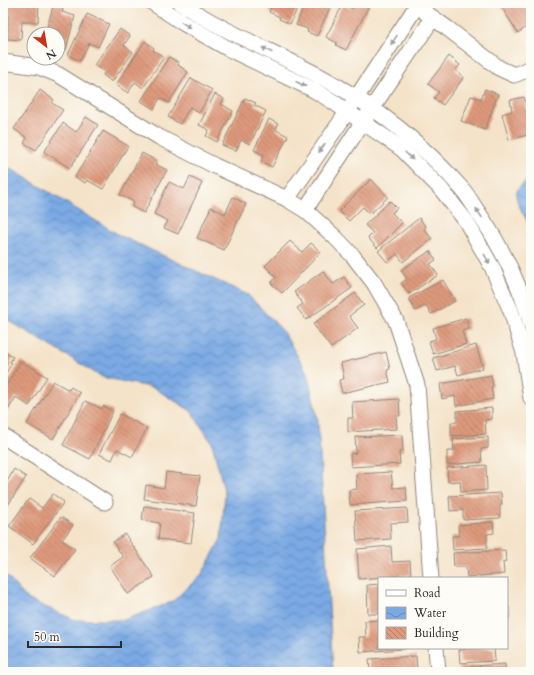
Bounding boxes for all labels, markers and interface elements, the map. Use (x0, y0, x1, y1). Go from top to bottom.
one-way arrow (180, 21, 192, 28)
north arrow (26, 26, 66, 66)
one-way arrow (390, 34, 398, 45)
text: N (43, 45, 59, 63)
one-way arrow (262, 47, 273, 53)
one-way arrow (296, 81, 307, 87)
one-way arrow (318, 142, 326, 153)
one-way arrow (404, 151, 414, 161)
one-way arrow (475, 207, 482, 219)
one-way arrow (484, 253, 491, 265)
legend (378, 577, 508, 649)
text: Road (414, 585, 441, 601)
text: Water (413, 605, 447, 621)
scale bar (28, 623, 121, 649)
text: Building (414, 625, 459, 641)
text: 50 m (34, 629, 61, 645)

